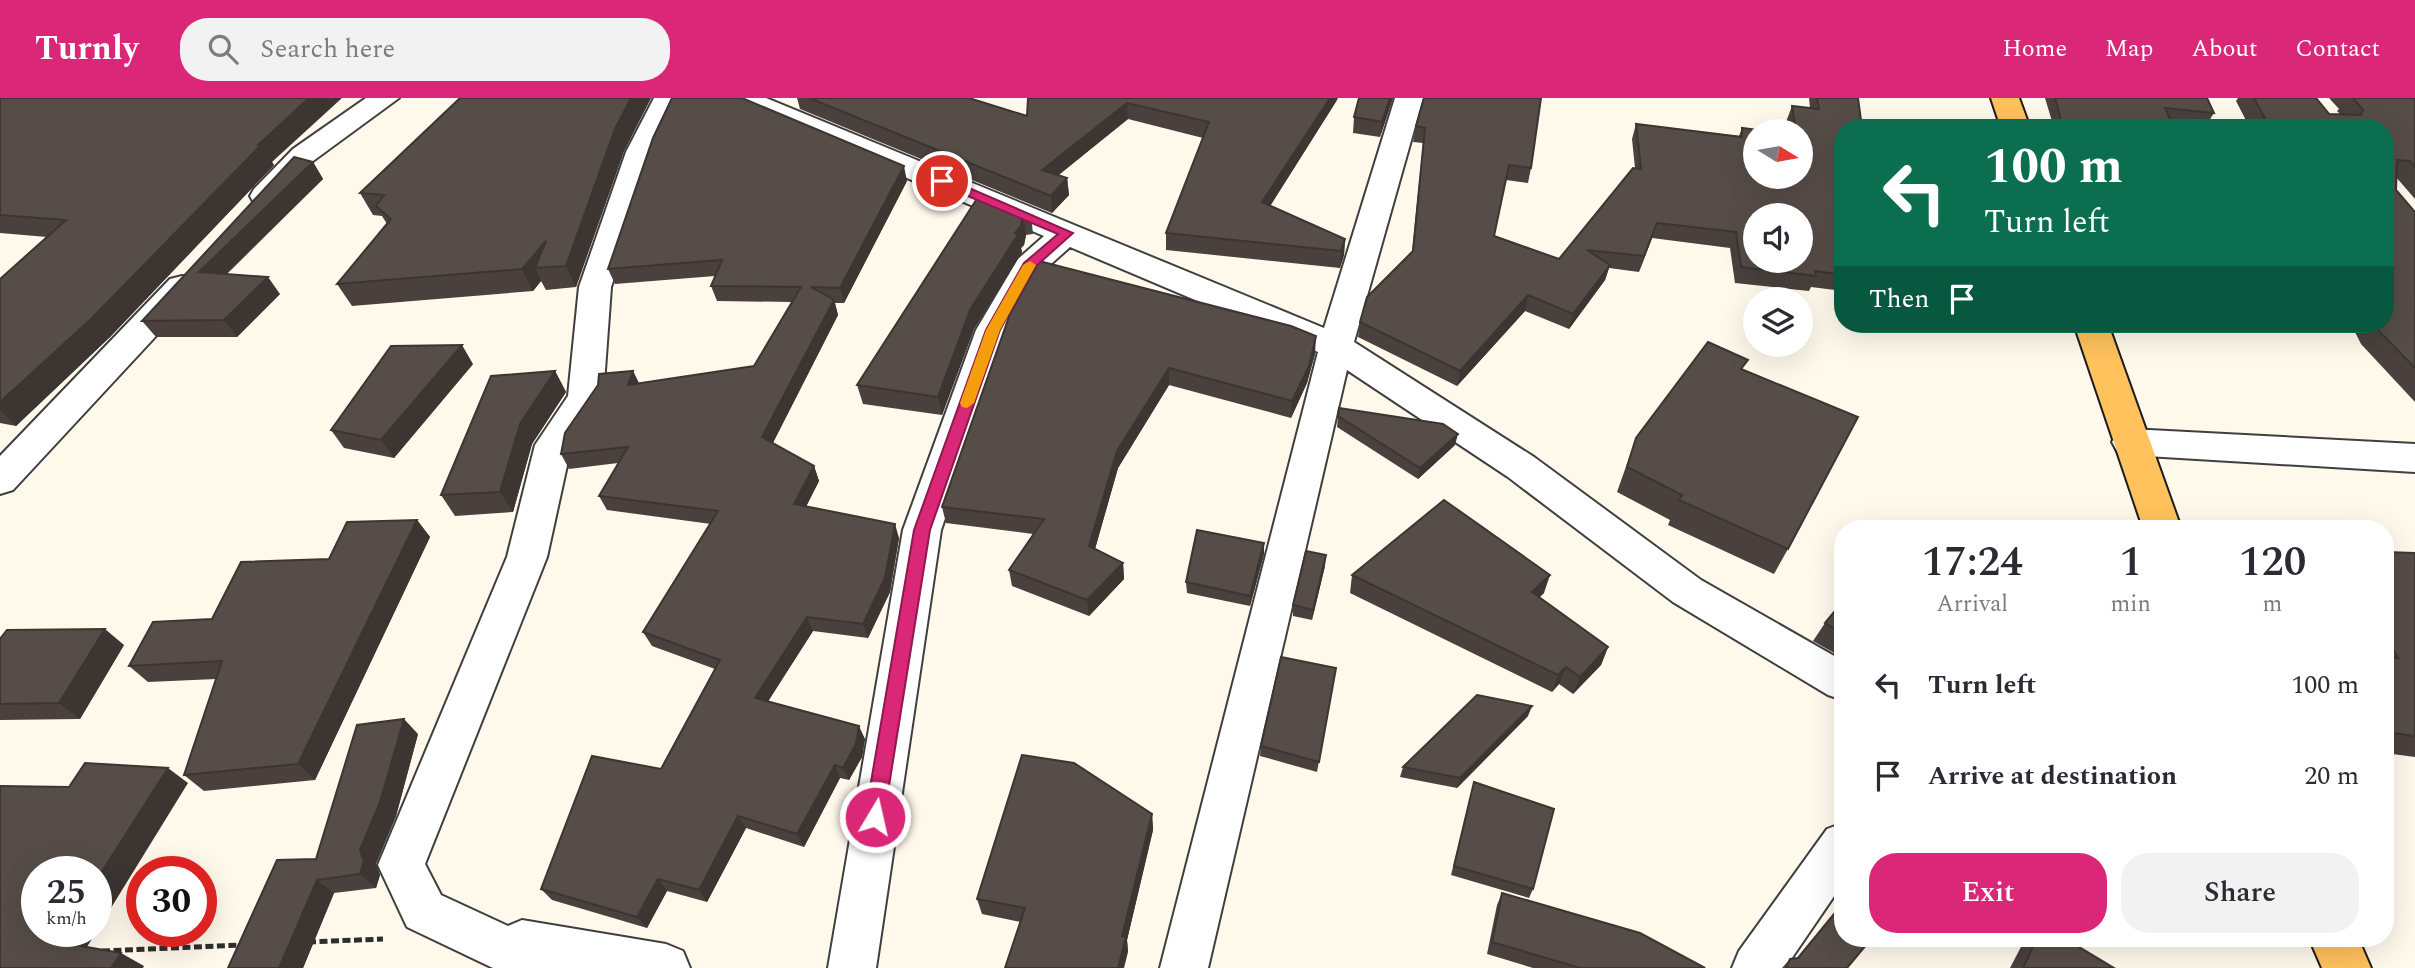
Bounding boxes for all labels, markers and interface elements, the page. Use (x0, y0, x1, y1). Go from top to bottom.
search box (180, 18, 670, 81)
text: Turnly (35, 24, 138, 74)
text: Search here (260, 29, 395, 69)
icon: search (204, 30, 242, 68)
text: Home (2002, 31, 2067, 67)
text: Map (2105, 31, 2153, 67)
text: About (2191, 31, 2257, 67)
text: Contact (2295, 31, 2380, 67)
north arrow (1743, 119, 1813, 189)
map controls (1743, 119, 1813, 357)
text: 100 m (1984, 130, 2123, 205)
icon: left (1869, 147, 1960, 238)
pin (912, 151, 972, 211)
icon: arrive (923, 162, 961, 200)
text: Turn left (1984, 198, 2110, 247)
button: sound (1743, 203, 1813, 273)
text: Then (1869, 279, 1929, 319)
icon: arrive (1943, 280, 1981, 318)
button: layers (1743, 287, 1813, 357)
text: 17:24 (1922, 531, 2023, 594)
text: 1 (2119, 531, 2142, 594)
text: 120 (2239, 531, 2306, 594)
text: Arrival (1936, 587, 2008, 622)
text: min (2111, 587, 2151, 622)
text: m (2263, 587, 2282, 622)
text: Turn left (1928, 665, 2036, 705)
text: 100 m (2291, 665, 2359, 705)
icon: left (1869, 666, 1907, 704)
text: Arrive at destination (1928, 756, 2177, 796)
text: 20 m (2304, 756, 2359, 796)
icon: arrive (1869, 757, 1907, 795)
position arrow (838, 780, 912, 854)
button: Exit (1869, 853, 2107, 933)
button: Share (2121, 853, 2359, 933)
speed limit sign: 30 (126, 856, 217, 947)
text: 25 (47, 866, 86, 919)
text: km/h (46, 905, 87, 932)

